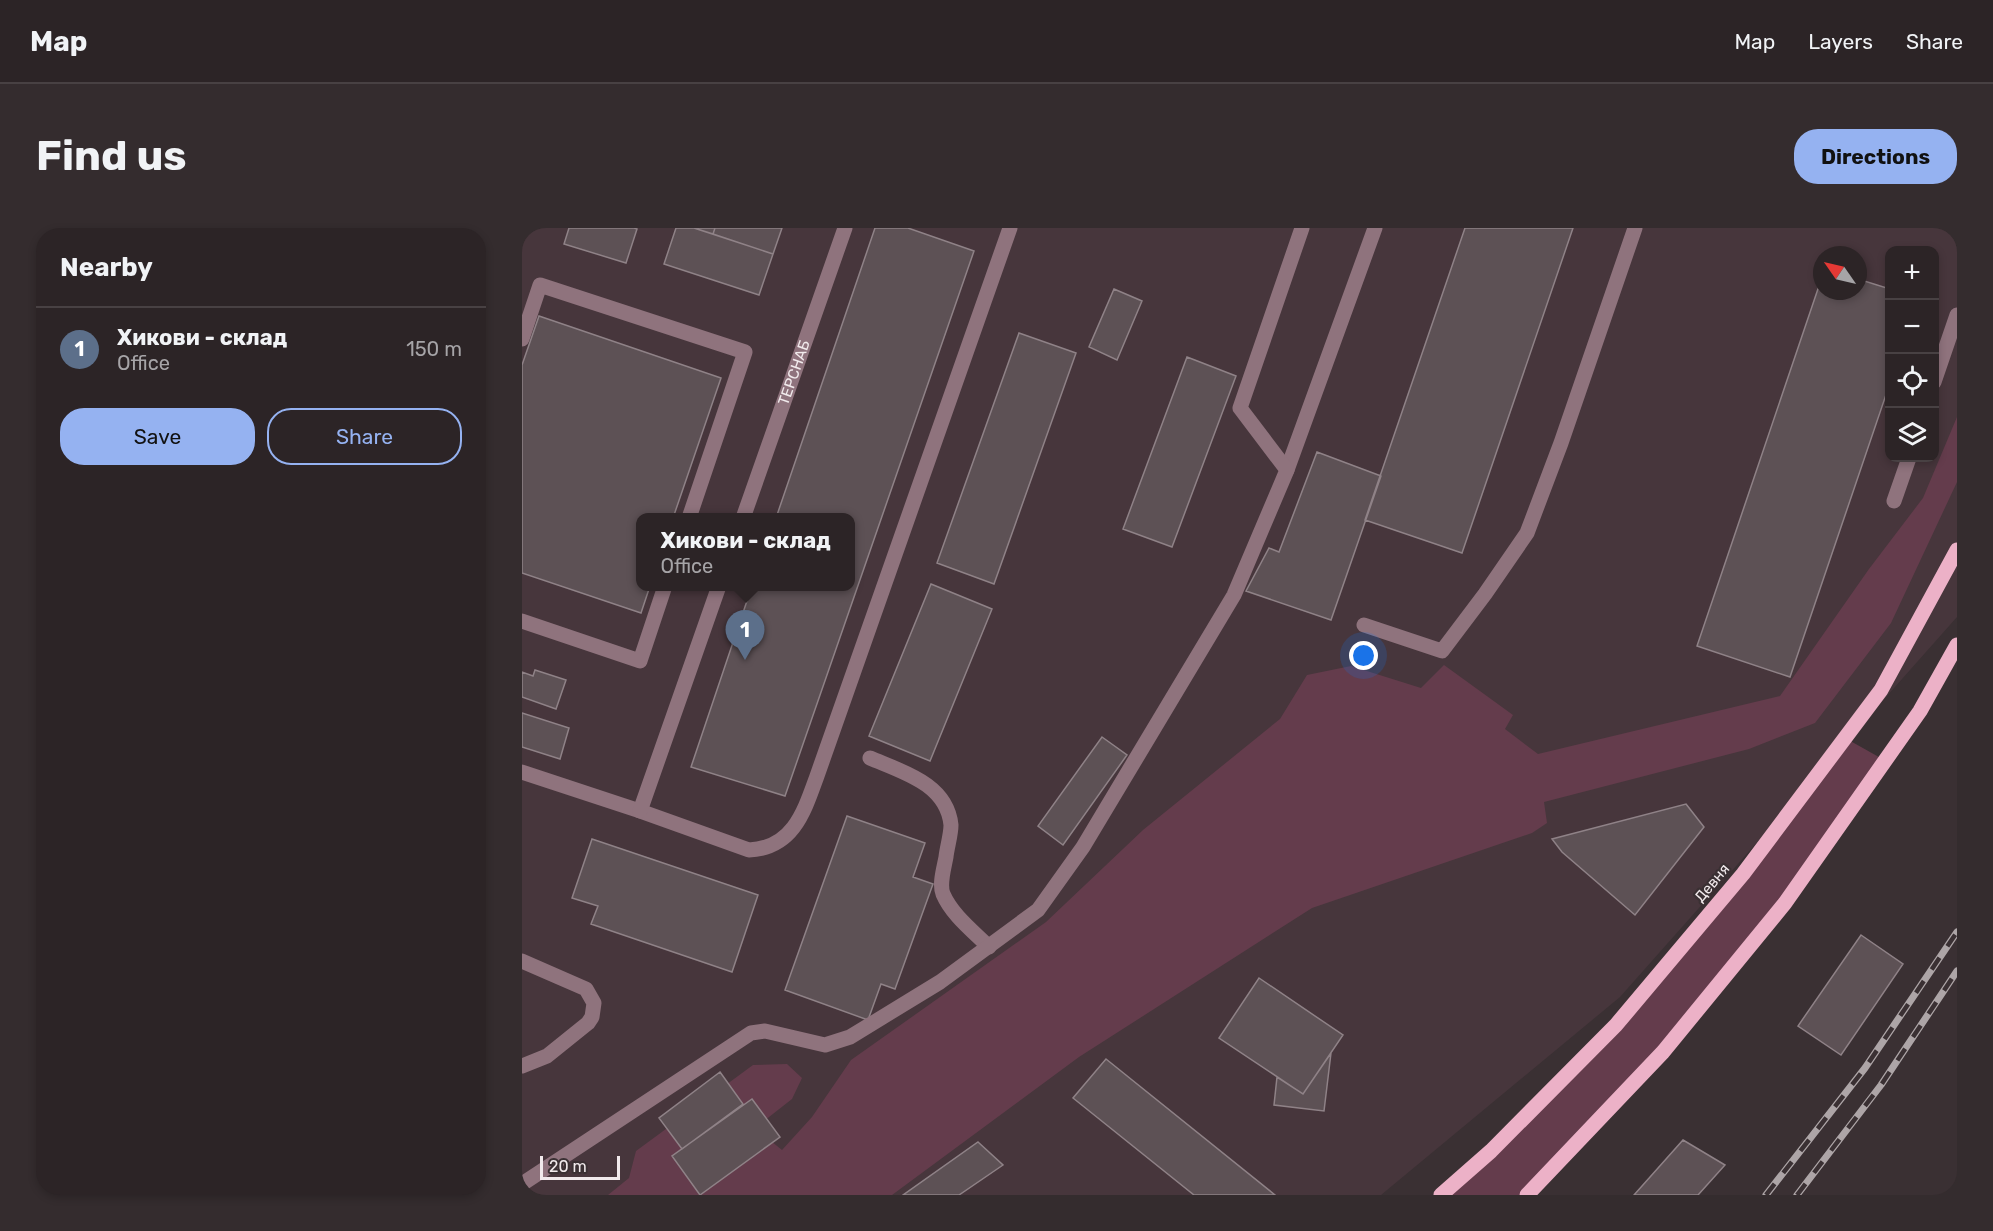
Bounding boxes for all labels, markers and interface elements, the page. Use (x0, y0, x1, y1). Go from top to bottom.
text: Map (30, 25, 87, 58)
text: Map (1734, 29, 1775, 54)
text: Layers (1808, 29, 1873, 54)
text: Share (1906, 29, 1963, 54)
button: Directions (1794, 129, 1957, 184)
text: Find us (36, 131, 187, 181)
north arrow (1813, 246, 1867, 300)
map controls (1885, 246, 1939, 462)
button: + (1885, 246, 1939, 300)
text: Nearby (60, 252, 153, 283)
button: − (1885, 300, 1939, 354)
text: Хикови - склад (117, 324, 287, 351)
text: 1 (75, 337, 84, 361)
text: 150 m (406, 337, 462, 361)
street label: ТЕРСНАБ (774, 337, 814, 408)
text: Office (117, 351, 170, 375)
button: locate (1885, 354, 1939, 408)
button: Save (60, 408, 255, 465)
button: Share (267, 408, 462, 465)
button: layers (1885, 408, 1939, 462)
popup (636, 513, 855, 591)
text: Хикови - склад (660, 527, 831, 554)
text: Office (660, 554, 713, 578)
pin: 1 (726, 610, 764, 660)
your location (1349, 641, 1378, 670)
street label: Девня (1691, 860, 1733, 906)
scale bar (540, 1153, 620, 1180)
text: 20 m (549, 1157, 587, 1176)

